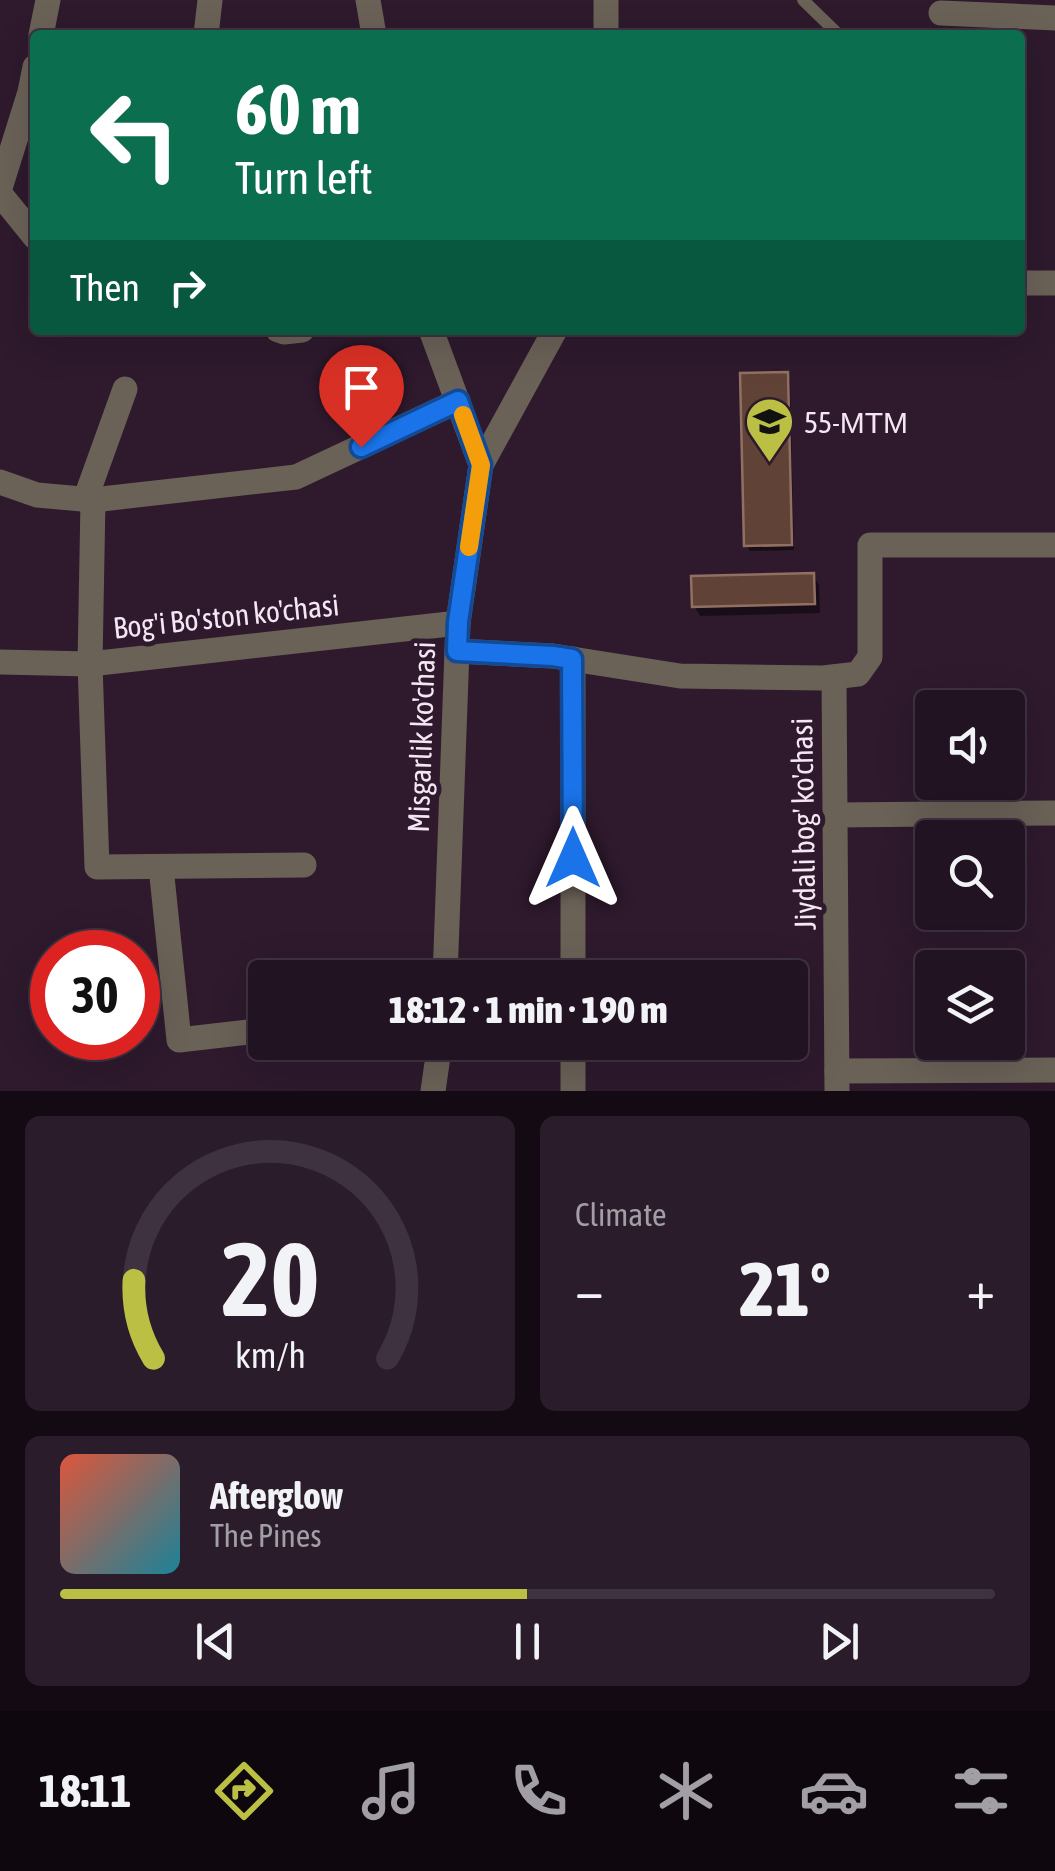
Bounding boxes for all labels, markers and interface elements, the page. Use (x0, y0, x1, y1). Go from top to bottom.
text: 60 m (235, 69, 361, 149)
icon: left (70, 70, 200, 200)
text: Turn left (235, 152, 373, 204)
icon: right (160, 260, 215, 315)
text: Then (70, 266, 140, 309)
pin (319, 345, 404, 448)
icon: arrive (334, 360, 389, 415)
school or university icon: 55-МТМ (743, 396, 795, 464)
place label: 55-МТМ (804, 405, 908, 439)
street label: Bog'i Bo'ston ko'chasi (111, 587, 341, 645)
street label: Misgarlik ko'chasi (401, 641, 441, 833)
map controls (915, 690, 1025, 1060)
button: sound (915, 690, 1025, 800)
street label: Jiydali bog' ko'chasi (784, 718, 822, 930)
position arrow (521, 806, 625, 910)
button: search (915, 820, 1025, 930)
speed limit sign: 30 (30, 930, 160, 1060)
button: layers (915, 950, 1025, 1060)
text: 18:12 · 1 min · 190 m (388, 988, 668, 1031)
text: Climate (575, 1196, 667, 1233)
text: 20 (221, 1219, 319, 1338)
text: 21° (739, 1246, 831, 1332)
text: − (575, 1258, 604, 1321)
text: + (966, 1258, 995, 1321)
text: km/h (235, 1335, 305, 1376)
text: Afterglow (210, 1474, 343, 1517)
text: The Pines (210, 1517, 322, 1554)
icon: previous (188, 1614, 243, 1669)
icon: pause (500, 1614, 555, 1669)
icon: next (812, 1614, 867, 1669)
icon: directions (209, 1756, 279, 1826)
icon: music (356, 1756, 426, 1826)
icon: phone (504, 1756, 574, 1826)
icon: climate (651, 1756, 721, 1826)
icon: car (799, 1756, 869, 1826)
icon: filters (946, 1756, 1016, 1826)
text: 18:11 (39, 1765, 131, 1817)

